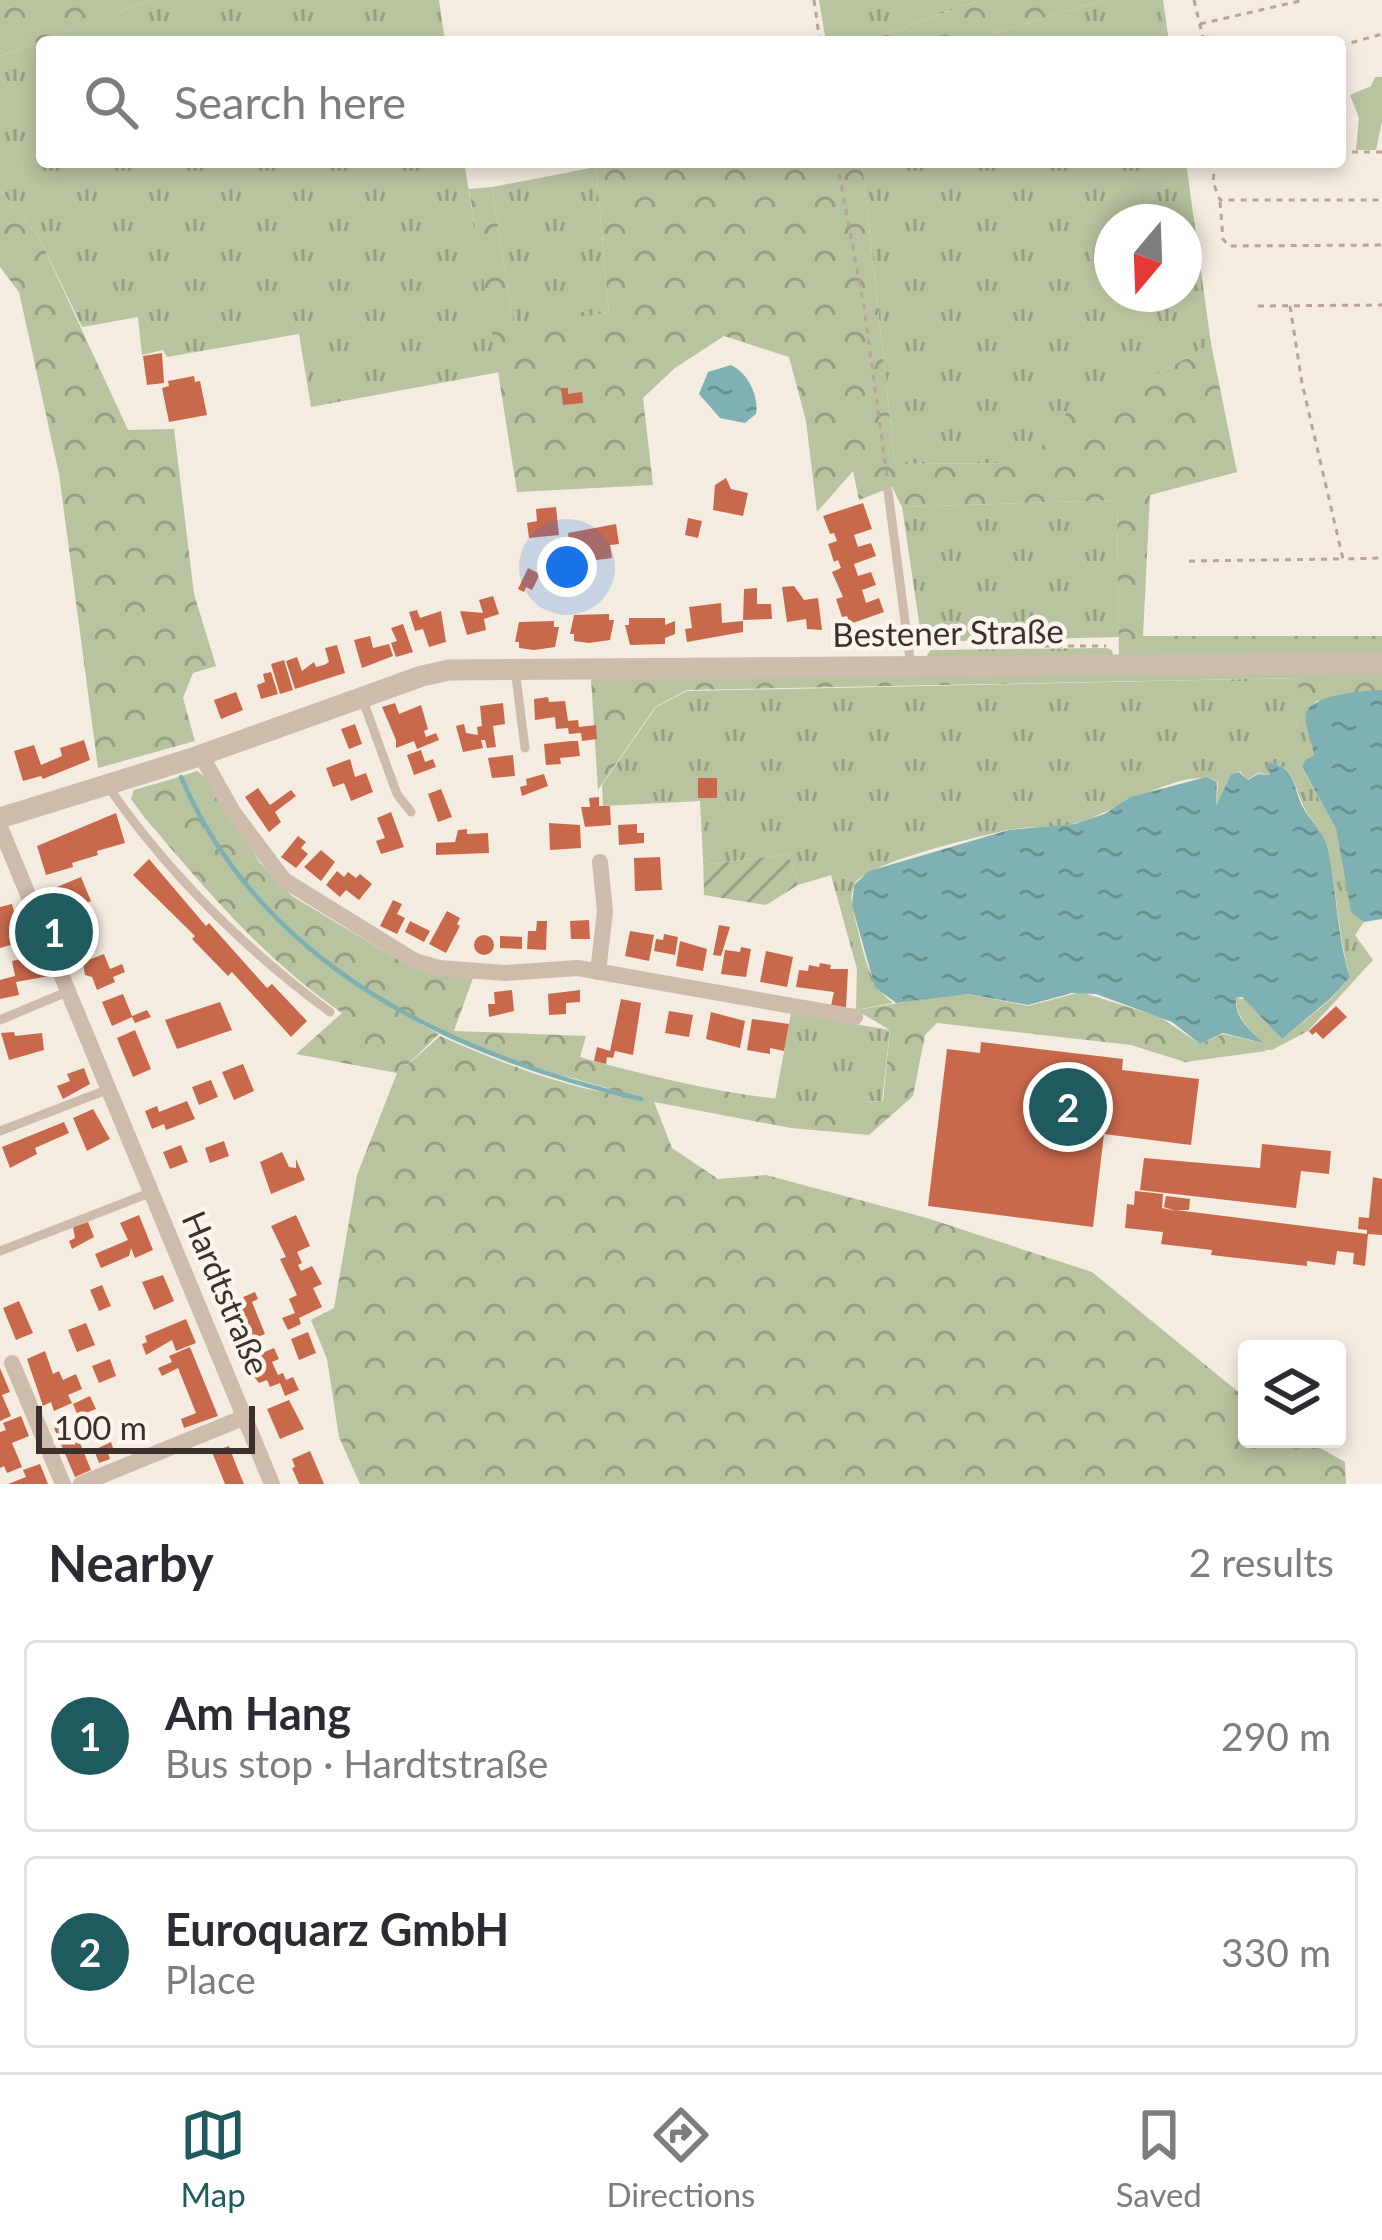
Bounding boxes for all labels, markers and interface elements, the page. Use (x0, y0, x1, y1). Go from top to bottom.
search box (36, 36, 1346, 168)
icon: search (78, 69, 144, 135)
text: Search here (174, 75, 406, 129)
north arrow (1094, 204, 1202, 312)
your location (537, 537, 597, 597)
street label: Bestener Straße (832, 610, 1064, 654)
pin: 1 (15, 887, 93, 977)
pin: 2 (1029, 1062, 1107, 1152)
street label: Hardtstraße (175, 1205, 279, 1380)
map controls (1238, 1340, 1346, 1448)
button: layers (1238, 1340, 1346, 1448)
scale bar (36, 1400, 255, 1453)
text: 100 m (54, 1407, 147, 1447)
text: Nearby (48, 1532, 214, 1593)
text: 2 results (1189, 1539, 1334, 1585)
text: Am Hang (165, 1686, 351, 1740)
text: 1 (79, 1713, 101, 1759)
text: 290 m (1221, 1713, 1331, 1759)
text: Bus stop · Hardtstraße (165, 1740, 548, 1786)
text: Euroquarz GmbH (165, 1902, 509, 1956)
text: 2 (79, 1929, 101, 1975)
text: 330 m (1221, 1929, 1331, 1975)
text: Place (165, 1956, 256, 2002)
tab: Map (180, 2102, 246, 2214)
tab: Directions (606, 2102, 755, 2214)
tab: Saved (1116, 2102, 1202, 2214)

